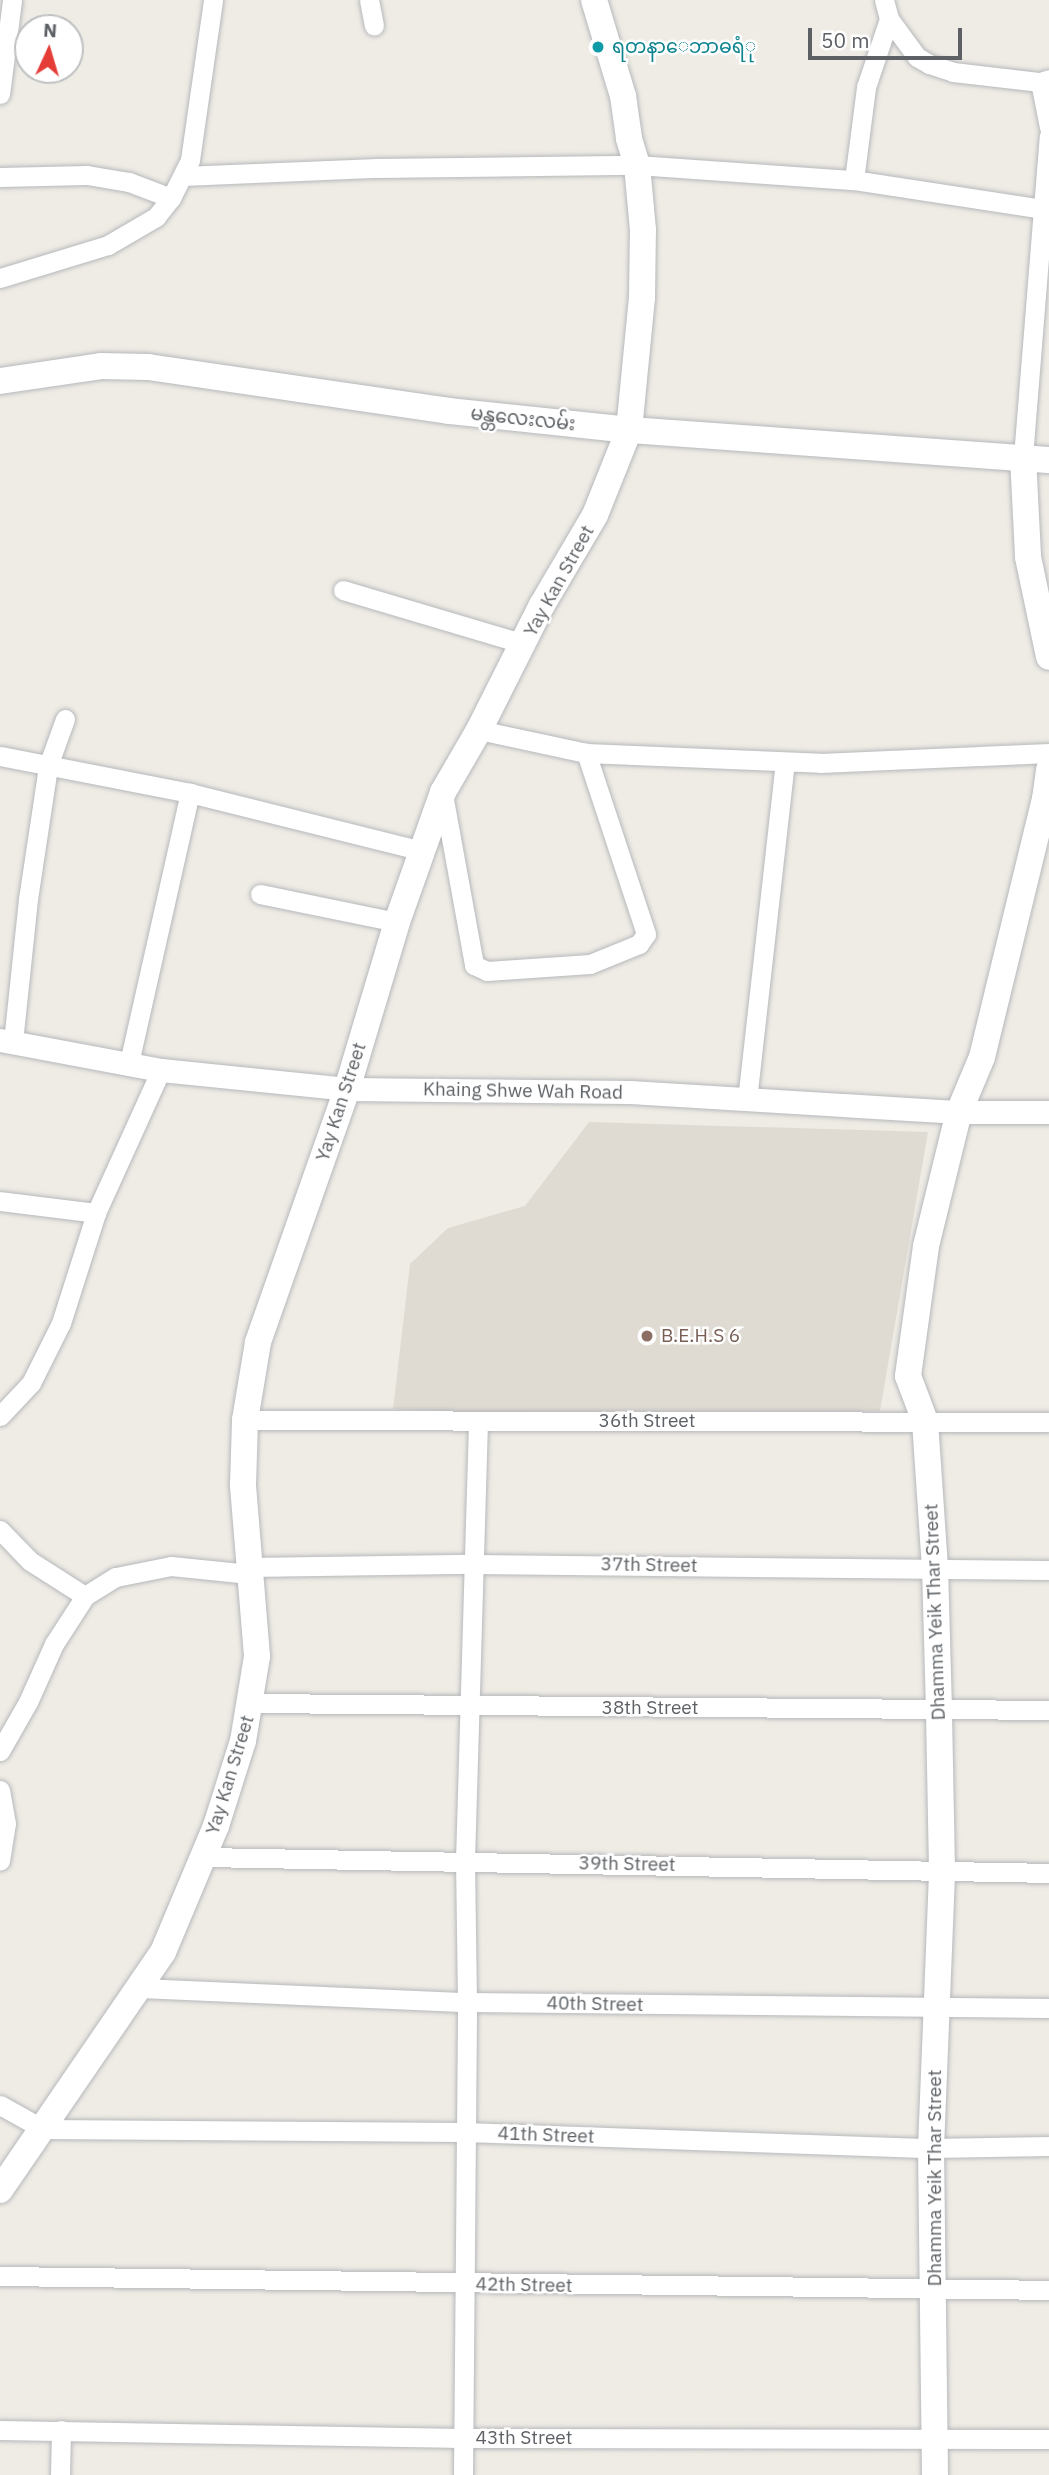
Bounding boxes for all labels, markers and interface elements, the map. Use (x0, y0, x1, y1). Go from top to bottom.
north arrow (14, 14, 84, 84)
scale bar (811, 14, 965, 58)
text: N (43, 18, 58, 42)
text: 50 m (821, 26, 870, 54)
place label: ရတနာေဘာဓရံု (612, 36, 756, 58)
marker: ရတနာေဘာဓရံု (590, 39, 606, 55)
street label: မန္တလေးလမ်း (469, 402, 577, 436)
street label: Yay Kan Street (519, 521, 599, 641)
street label: Yay Kan Street (311, 1040, 371, 1164)
street label: Khaing Shwe Wah Road (423, 1078, 623, 1104)
place label: B.E.H.S 6 (661, 1325, 740, 1347)
marker: B.E.H.S 6 (639, 1328, 655, 1344)
street label: 36th Street (599, 1410, 695, 1432)
street label: Dhamma Yeik Thar Street (920, 1503, 950, 1721)
street label: 37th Street (600, 1553, 698, 1577)
street label: 38th Street (602, 1697, 698, 1719)
street label: Yay Kan Street (201, 1713, 259, 1837)
street label: 39th Street (578, 1852, 676, 1876)
street label: 40th Street (546, 1992, 644, 2016)
street label: Dhamma Yeik Thar Street (924, 2070, 946, 2286)
street label: 41th Street (497, 2122, 595, 2148)
street label: 42th Street (475, 2273, 573, 2297)
street label: 43th Street (476, 2427, 572, 2449)

